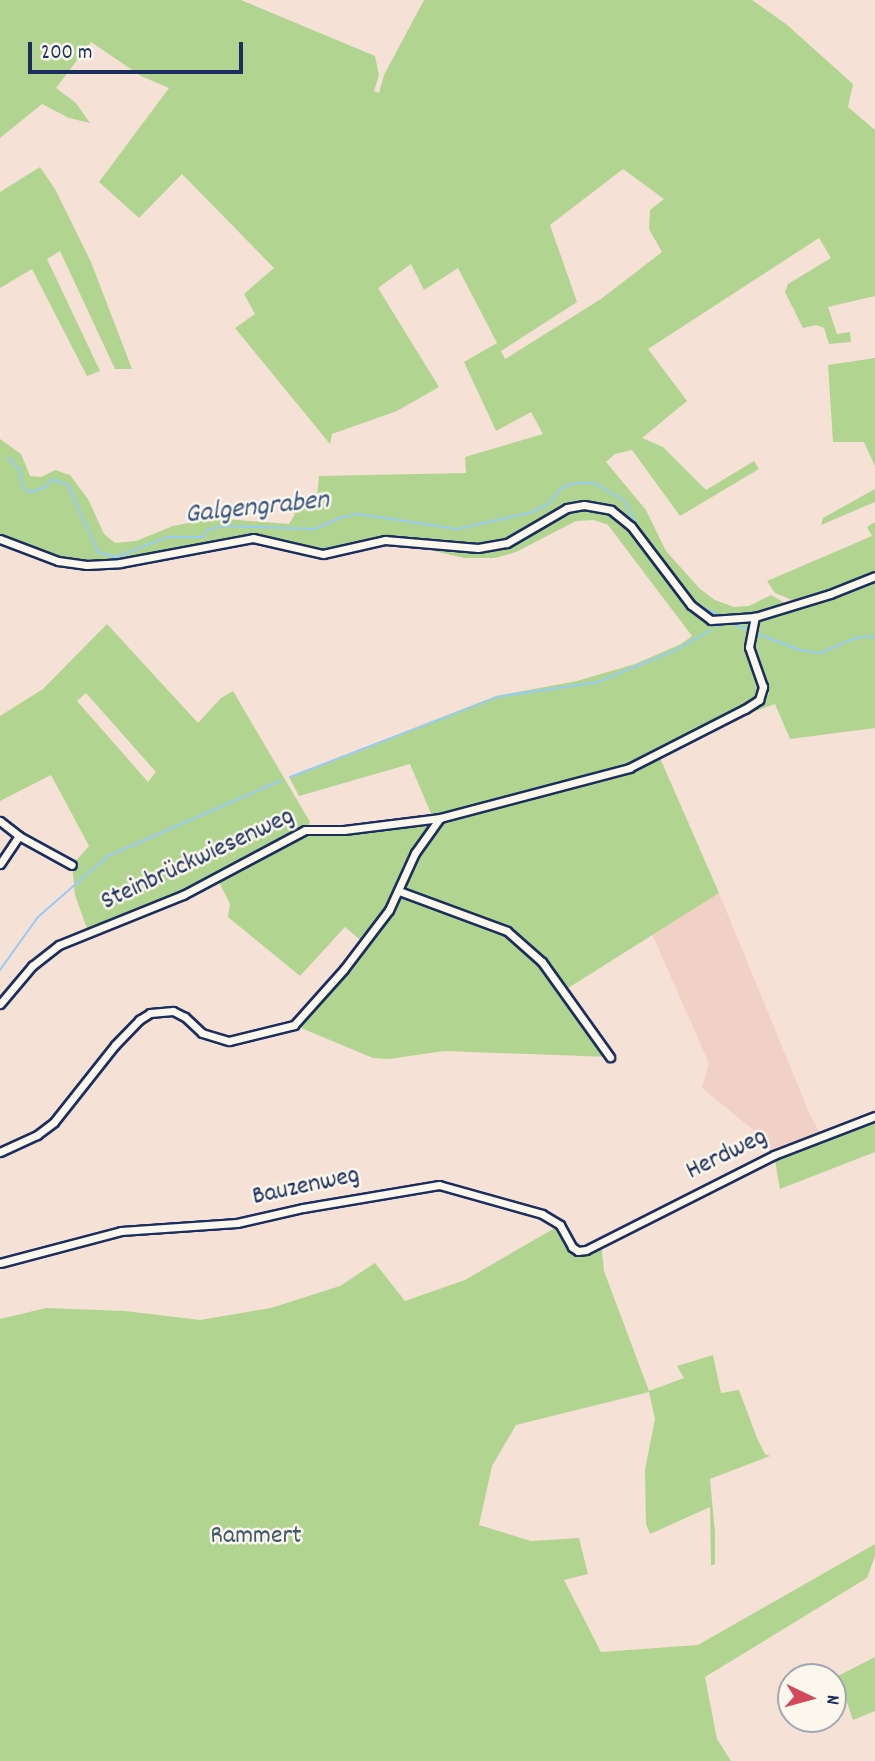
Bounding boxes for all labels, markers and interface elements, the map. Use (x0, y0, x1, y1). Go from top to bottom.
scale bar (32, 28, 247, 72)
text: 200 m (41, 39, 92, 69)
water label: Galgengraben (183, 485, 331, 533)
street label: Steinbrückwiesenweg (97, 802, 299, 918)
street label: Herdweg (681, 1122, 773, 1188)
street label: Bauzenweg (250, 1160, 362, 1214)
park label: Rammert (210, 1521, 302, 1553)
north arrow (777, 1663, 847, 1733)
text: N (818, 1694, 845, 1706)

